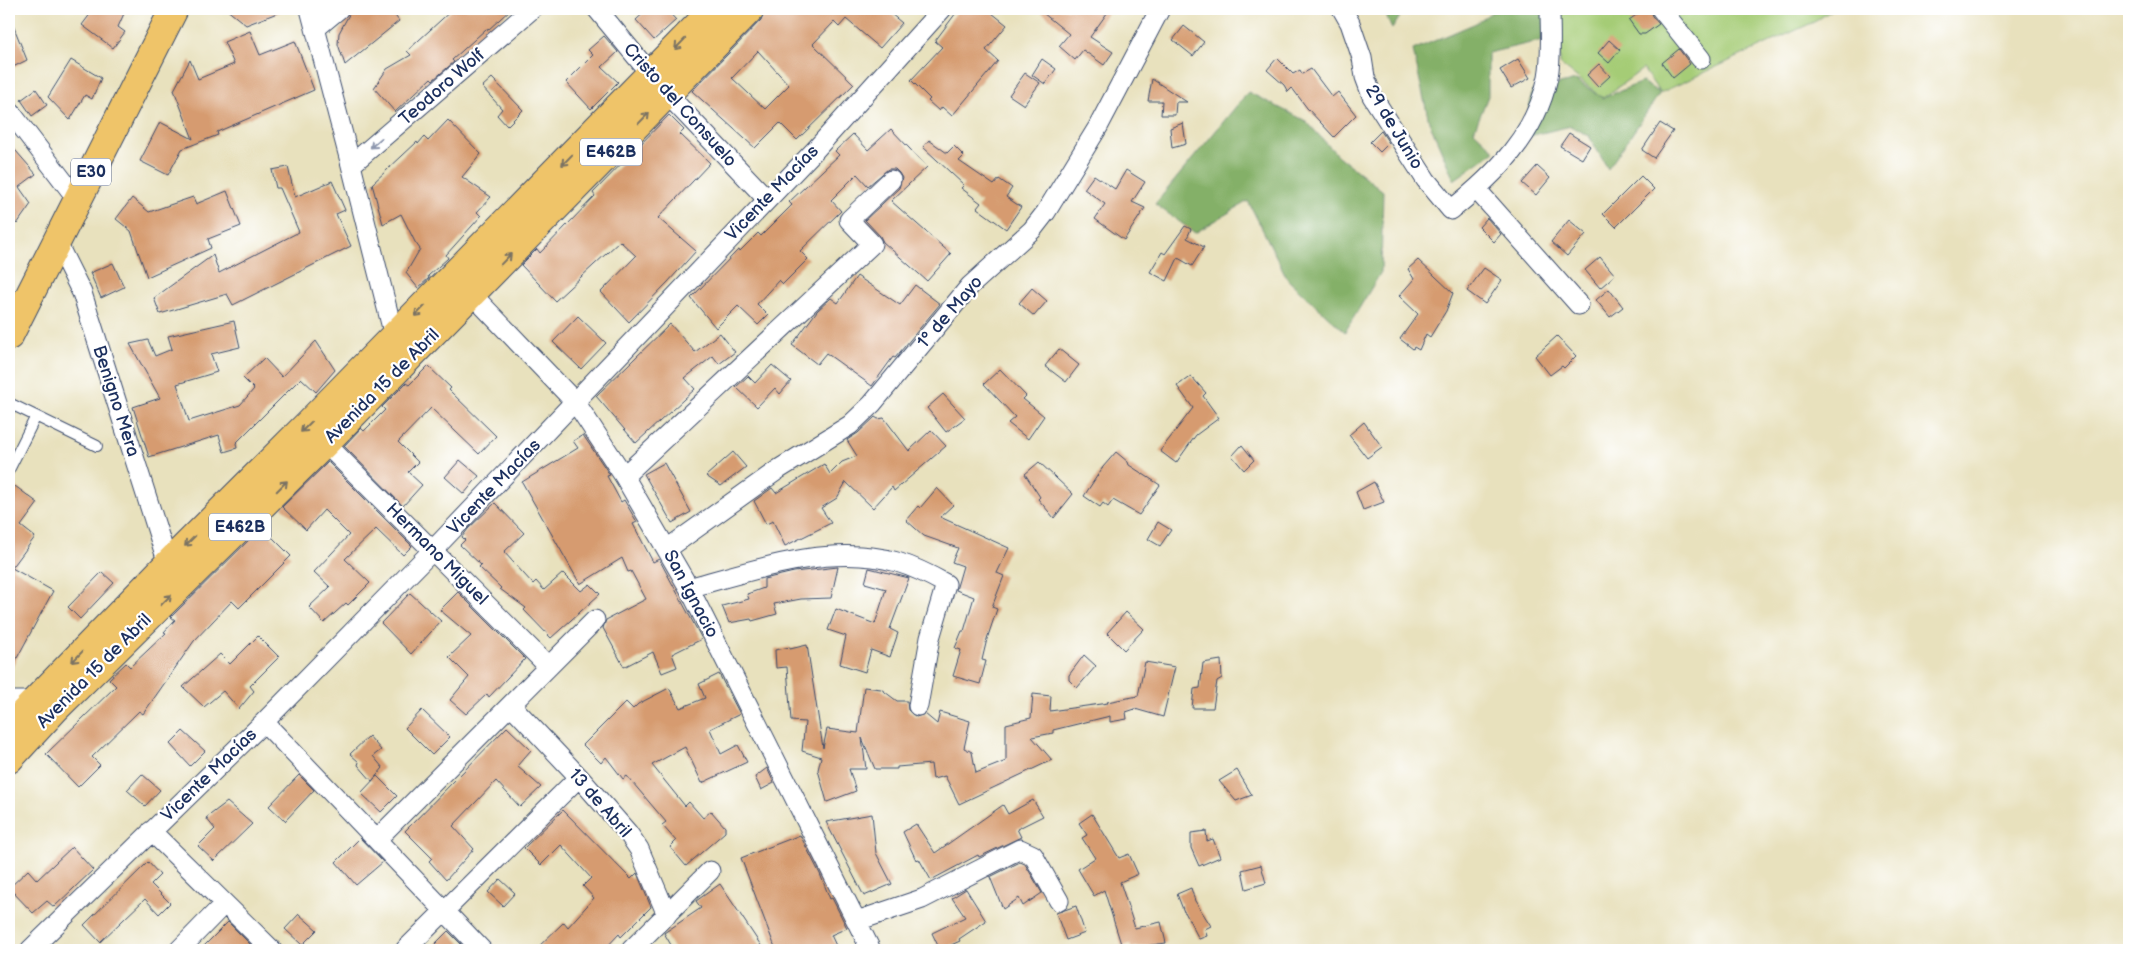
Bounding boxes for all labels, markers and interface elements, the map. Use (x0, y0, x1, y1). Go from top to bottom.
one-way arrow (674, 37, 686, 50)
street label: Cristo del Consuelo (619, 39, 741, 171)
street label: Teodoro Wolf (395, 44, 489, 130)
street label: 29 de Junio (1361, 81, 1427, 173)
one-way arrow (638, 112, 650, 124)
one-way arrow (370, 138, 383, 149)
road number: E462B (580, 138, 642, 166)
street label: Vicente Macías (721, 141, 823, 245)
one-way arrow (561, 154, 573, 166)
road number: E30 (71, 158, 111, 186)
one-way arrow (500, 253, 512, 266)
street label: 1º de Mayo (913, 272, 987, 352)
one-way arrow (414, 304, 426, 317)
street label: Avenida 15 de Abril (320, 324, 444, 448)
street label: Benigno Mera (88, 343, 144, 459)
one-way arrow (300, 420, 312, 433)
street label: Vicente Macías (443, 435, 545, 539)
one-way arrow (276, 480, 288, 492)
street label: Hermano Miguel (382, 499, 492, 609)
road number: E462B (209, 514, 271, 540)
one-way arrow (184, 535, 197, 547)
street label: San Ignacio (659, 547, 723, 641)
one-way arrow (160, 594, 173, 606)
street label: Avenida 15 de Abril (32, 609, 156, 733)
one-way arrow (71, 651, 83, 664)
street label: Vicente Macías (157, 724, 261, 826)
street label: 13 de Abril (564, 764, 636, 842)

